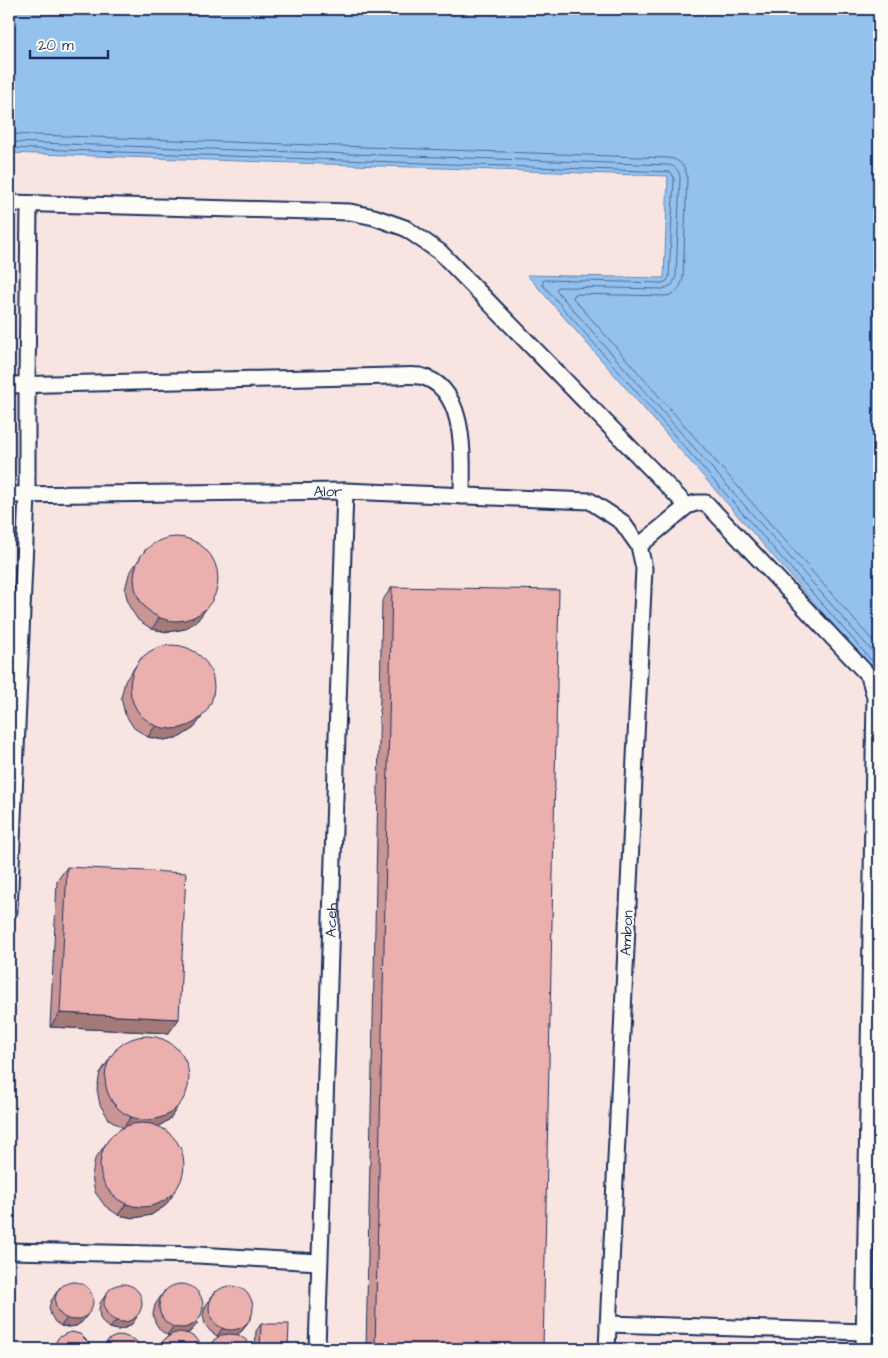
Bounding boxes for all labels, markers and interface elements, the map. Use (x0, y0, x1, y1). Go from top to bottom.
scale bar (30, 28, 108, 60)
text: 20 m (38, 35, 74, 56)
street label: Alor (314, 481, 342, 502)
street label: Aceh (320, 902, 342, 938)
street label: Ambon (615, 909, 639, 956)

